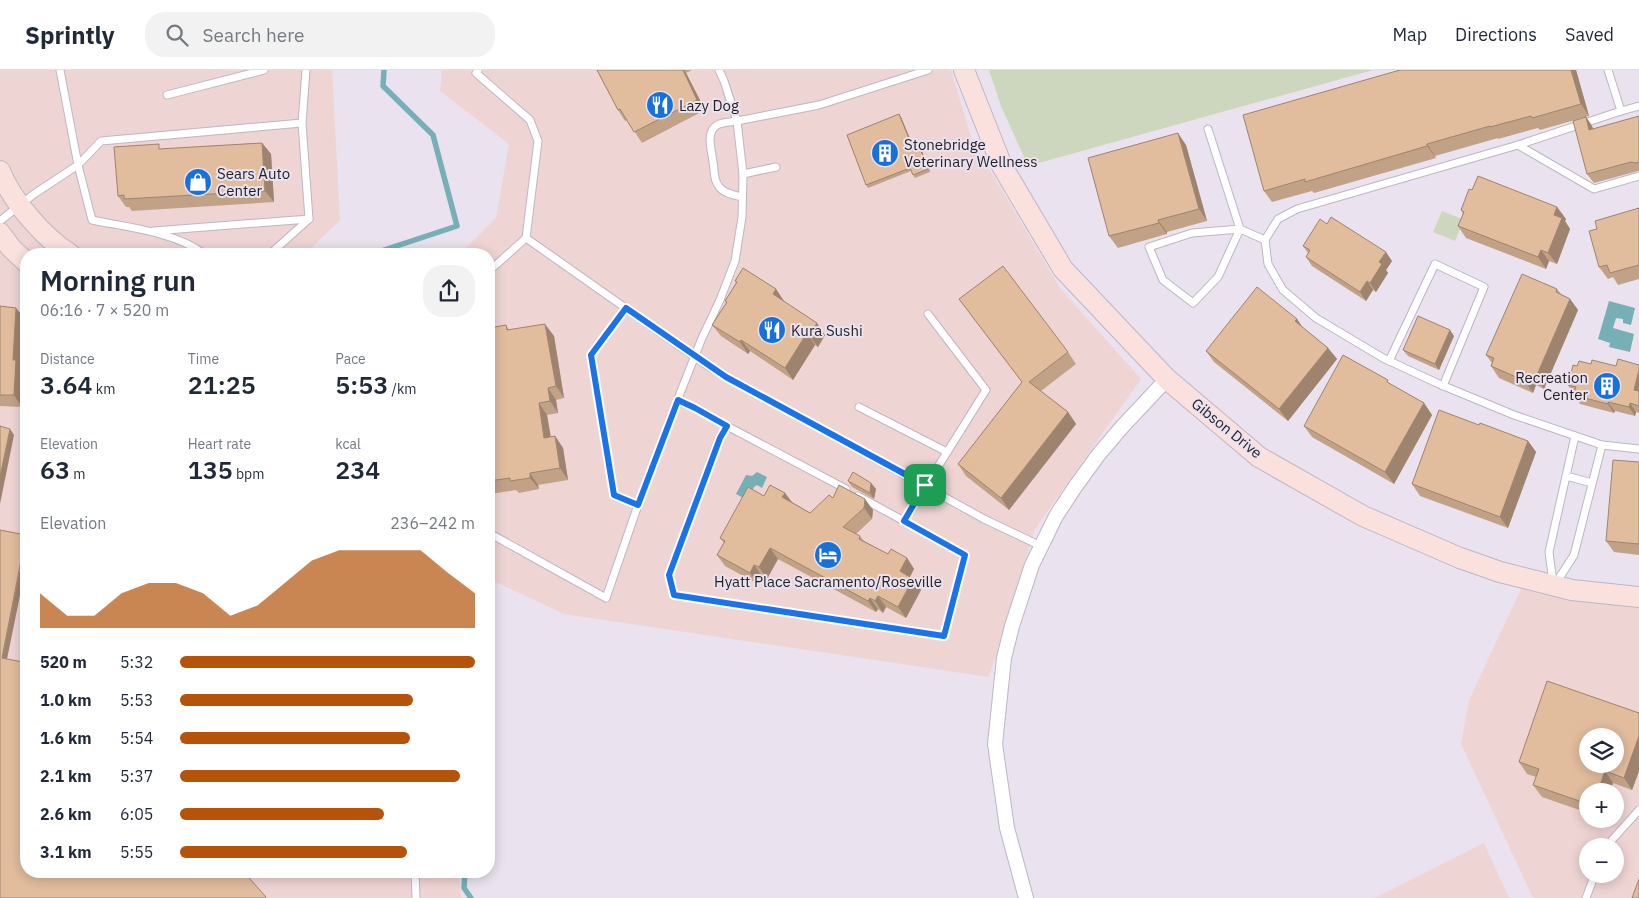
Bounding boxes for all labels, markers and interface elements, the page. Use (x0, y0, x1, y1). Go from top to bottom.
search box (145, 12, 495, 57)
text: Sprintly (25, 19, 115, 51)
icon: search (163, 21, 191, 49)
text: Search here (203, 23, 304, 47)
text: Map (1392, 23, 1427, 46)
text: Directions (1455, 23, 1537, 46)
text: Saved (1565, 23, 1614, 46)
restaurant icon: Lazy Dog (645, 90, 675, 120)
place label: Lazy Dog (679, 96, 739, 115)
place label: Stonebridge Veterinary Wellness (904, 135, 1038, 171)
building icon: Stonebridge Veterinary Wellness (870, 138, 900, 168)
place label: Sears Auto Center (217, 164, 290, 200)
shop icon: Sears Auto Center (183, 167, 213, 197)
text: Morning run (40, 262, 196, 299)
button: share (423, 265, 475, 317)
text: 06:16 · 7 × 520 m (40, 300, 169, 320)
restaurant icon: Kura Sushi (757, 315, 787, 345)
place label: Kura Sushi (791, 321, 863, 340)
text: Distance (40, 350, 95, 368)
text: Time (188, 350, 219, 368)
text: Pace (335, 350, 366, 368)
text: 3.64 (40, 368, 92, 401)
text: 21:25 (188, 368, 256, 401)
text: 5:53 (335, 368, 388, 401)
place label: Recreation Center (1515, 368, 1588, 404)
building icon: Recreation Center (1592, 371, 1622, 401)
text: km (92, 380, 115, 398)
text: /km (388, 380, 417, 398)
street label: Gibson Drive (1188, 394, 1266, 462)
text: Elevation (40, 435, 98, 453)
text: Heart rate (188, 435, 251, 453)
text: kcal (335, 435, 361, 453)
text: 63 (40, 453, 70, 486)
text: 135 (188, 453, 233, 486)
text: 234 (335, 453, 380, 486)
pin (904, 464, 946, 506)
text: m (70, 465, 86, 483)
text: bpm (233, 465, 264, 483)
icon: arrive (911, 471, 939, 499)
text: Elevation (40, 513, 106, 533)
text: 236–242 m (390, 513, 475, 533)
hotel icon: Hyatt Place Sacramento/Roseville (813, 540, 843, 570)
place label: Hyatt Place Sacramento/Roseville (714, 572, 942, 591)
text: 520 m (40, 652, 87, 672)
text: 5:32 (120, 652, 153, 672)
text: 1.0 km (40, 690, 91, 710)
text: 5:53 (120, 690, 153, 710)
text: 1.6 km (40, 728, 91, 748)
text: 5:54 (120, 728, 153, 748)
map controls (1579, 728, 1624, 883)
button: layers (1579, 728, 1624, 773)
text: 2.1 km (40, 766, 91, 786)
text: 5:37 (120, 766, 153, 786)
button: + (1579, 783, 1624, 828)
text: 2.6 km (40, 804, 91, 824)
text: 6:05 (120, 804, 153, 824)
button: − (1579, 838, 1624, 883)
text: 3.1 km (40, 842, 91, 862)
text: 5:55 (120, 842, 153, 862)

